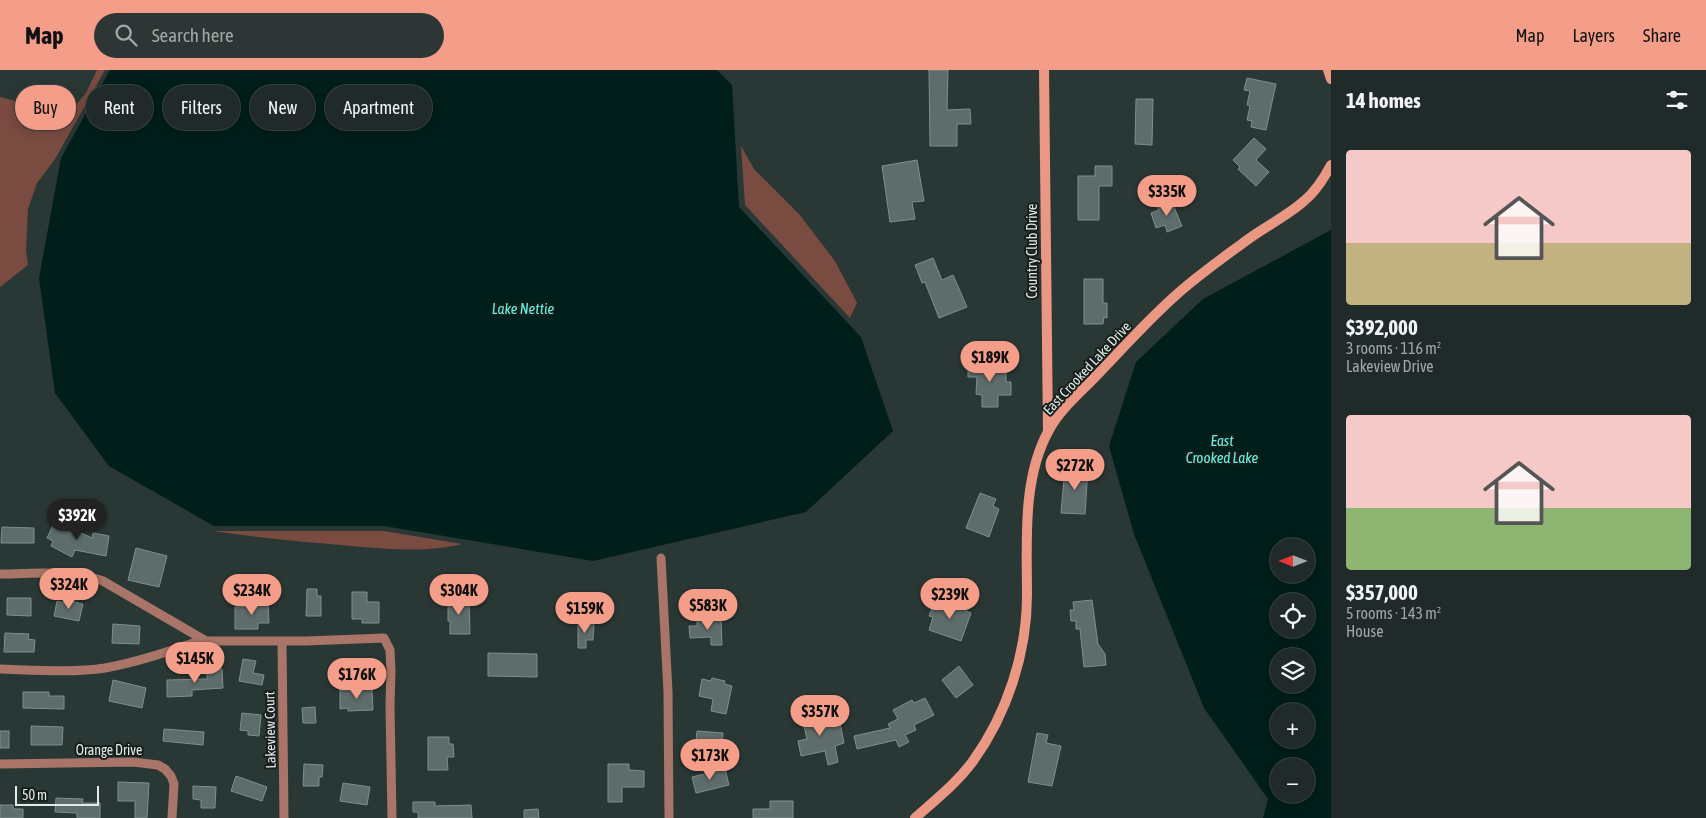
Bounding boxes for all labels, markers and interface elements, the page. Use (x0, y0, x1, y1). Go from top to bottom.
search box (94, 13, 444, 58)
icon: search (112, 21, 140, 49)
text: Map (25, 22, 64, 49)
text: Search here (152, 24, 234, 46)
text: Map (1515, 25, 1544, 46)
text: Layers (1572, 25, 1615, 46)
text: Share (1643, 25, 1681, 46)
chip: Buy (15, 85, 76, 130)
chip: Rent (86, 85, 153, 130)
chip: Filters (163, 85, 240, 130)
chip: New (250, 85, 315, 130)
chip: Apartment (325, 85, 432, 130)
icon: filters (1663, 86, 1691, 114)
text: 14 homes (1346, 88, 1421, 112)
pin: $335K (1132, 174, 1202, 217)
text: $335K (1148, 182, 1186, 200)
icon: home (1474, 183, 1564, 273)
street label: Country Club Drive (1024, 204, 1040, 298)
water label: Lake Nettie (492, 300, 554, 317)
text: $392,000 (1346, 315, 1418, 339)
street label: East Crooked Lake Drive (1040, 318, 1134, 418)
text: 3 rooms · 116 m² (1346, 339, 1441, 357)
pin: $189K (955, 340, 1025, 383)
text: $189K (971, 348, 1009, 366)
text: Lakeview Drive (1346, 357, 1434, 375)
water label: East Crooked Lake (1186, 432, 1259, 466)
pin: $272K (1040, 448, 1110, 491)
icon: home (1474, 448, 1564, 538)
text: $272K (1056, 456, 1094, 474)
pin: $392K (42, 498, 112, 541)
text: $392K (58, 506, 96, 524)
north arrow (1270, 538, 1315, 582)
map controls (1270, 538, 1315, 803)
pin: $324K (34, 568, 104, 610)
pin: $234K (217, 574, 287, 616)
pin: $304K (424, 574, 494, 616)
text: $324K (50, 575, 88, 593)
pin: $239K (915, 578, 985, 620)
text: $357,000 (1346, 580, 1418, 604)
text: $234K (233, 581, 271, 599)
text: $304K (440, 581, 478, 599)
text: $239K (931, 585, 969, 603)
pin: $583K (673, 588, 743, 631)
pin: $159K (550, 592, 620, 634)
button: locate (1270, 593, 1315, 638)
text: $583K (689, 596, 727, 614)
text: $159K (566, 599, 604, 617)
text: 5 rooms · 143 m² (1346, 604, 1441, 622)
text: House (1346, 622, 1383, 640)
pin: $145K (160, 642, 230, 684)
button: layers (1270, 648, 1315, 693)
text: $145K (176, 649, 214, 667)
pin: $176K (322, 658, 392, 700)
text: $176K (338, 665, 376, 683)
street label: Lakeview Court (261, 691, 279, 769)
pin: $357K (785, 694, 855, 737)
text: $357K (801, 702, 839, 720)
button: + (1270, 703, 1315, 748)
pin: $173K (675, 738, 745, 781)
street label: Orange Drive (76, 742, 142, 758)
text: $173K (691, 746, 729, 764)
button: − (1270, 758, 1315, 803)
scale bar (15, 783, 99, 806)
text: 50 m (22, 787, 47, 803)

